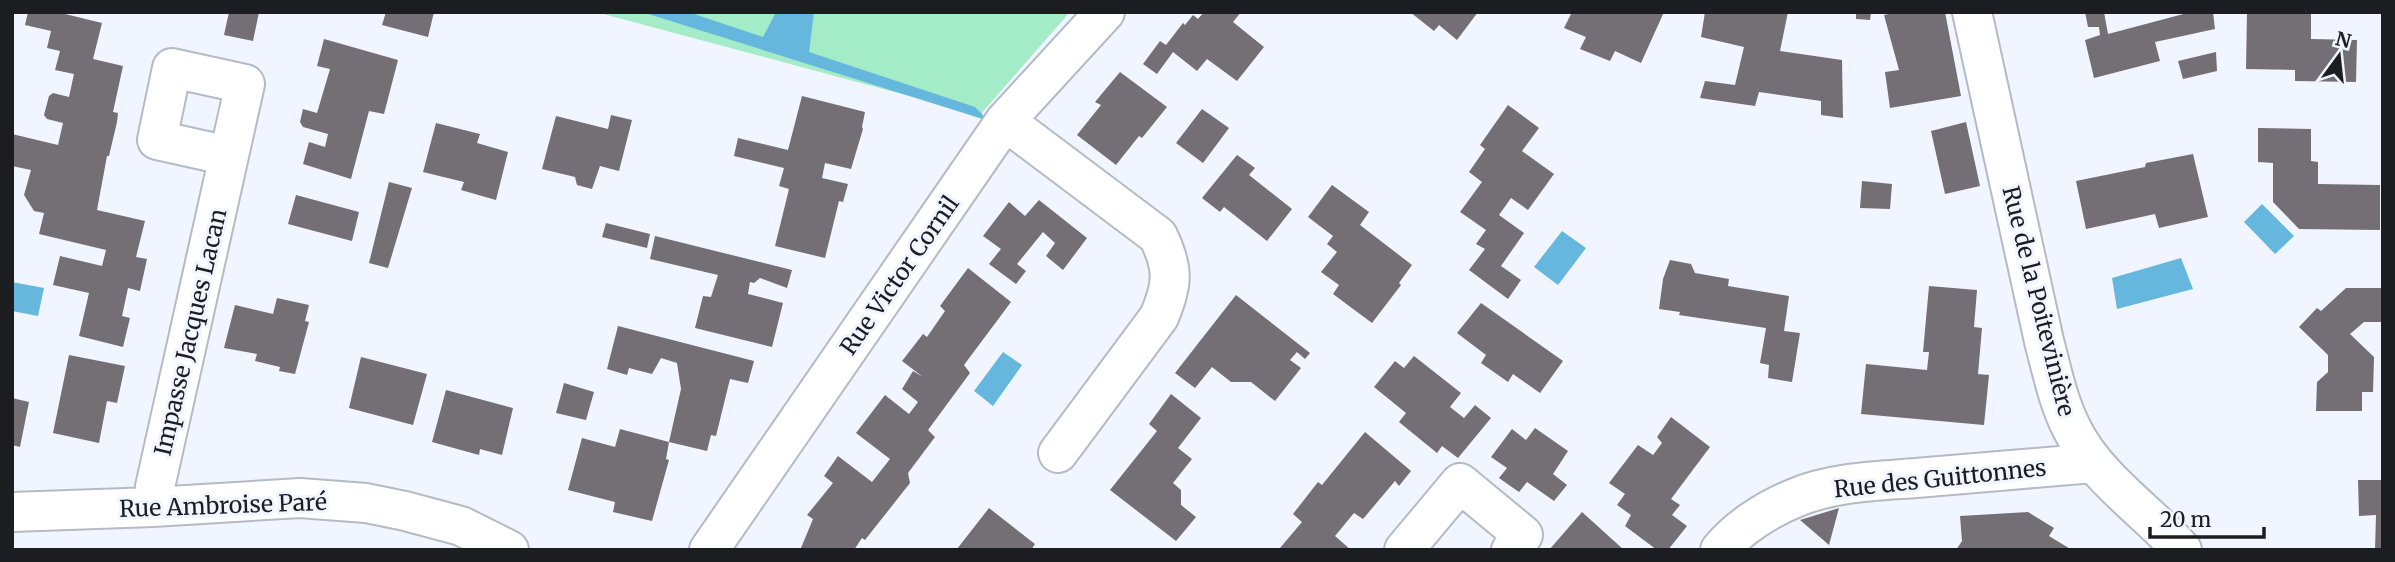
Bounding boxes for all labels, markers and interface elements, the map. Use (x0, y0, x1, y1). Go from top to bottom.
north arrow (2304, 21, 2374, 91)
text: N (2333, 26, 2354, 53)
street label: Rue de la Poitevinière (1996, 183, 2082, 419)
street label: Rue Victor Cornil (833, 190, 965, 360)
street label: Impasse Jacques Lacan (147, 206, 233, 458)
street label: Rue des Guittonnes (1832, 452, 2048, 504)
street label: Rue Ambroise Paré (119, 487, 327, 523)
scale bar (2150, 496, 2264, 540)
text: 20 m (2160, 506, 2212, 533)

